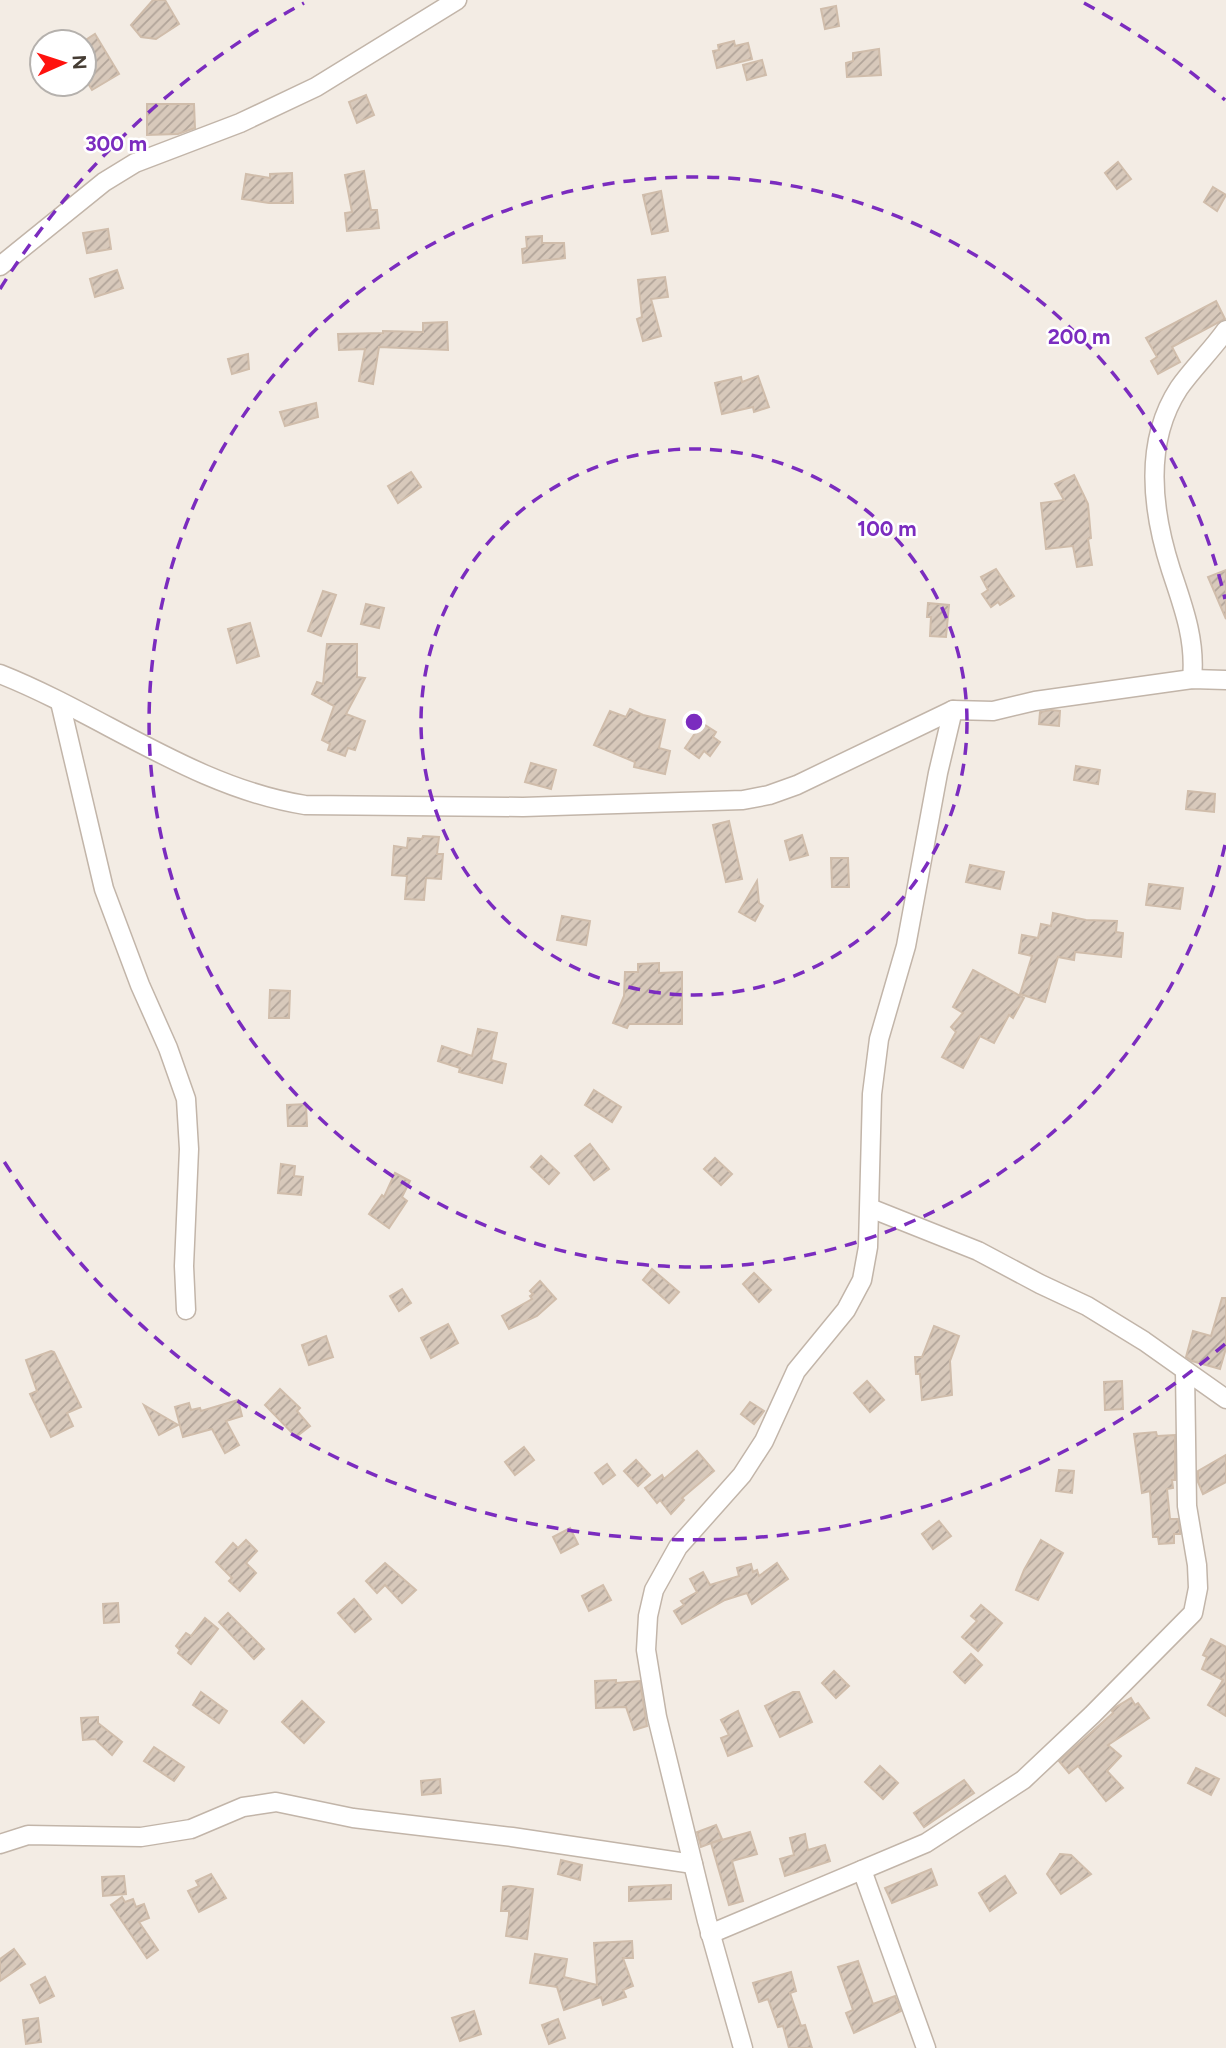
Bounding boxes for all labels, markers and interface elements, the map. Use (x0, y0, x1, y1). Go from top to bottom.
north arrow (28, 28, 98, 98)
text: N (68, 54, 91, 70)
text: 300 m (85, 131, 147, 156)
text: 200 m (1048, 324, 1110, 349)
text: 100 m (857, 516, 917, 541)
centre of rings (682, 710, 706, 734)

